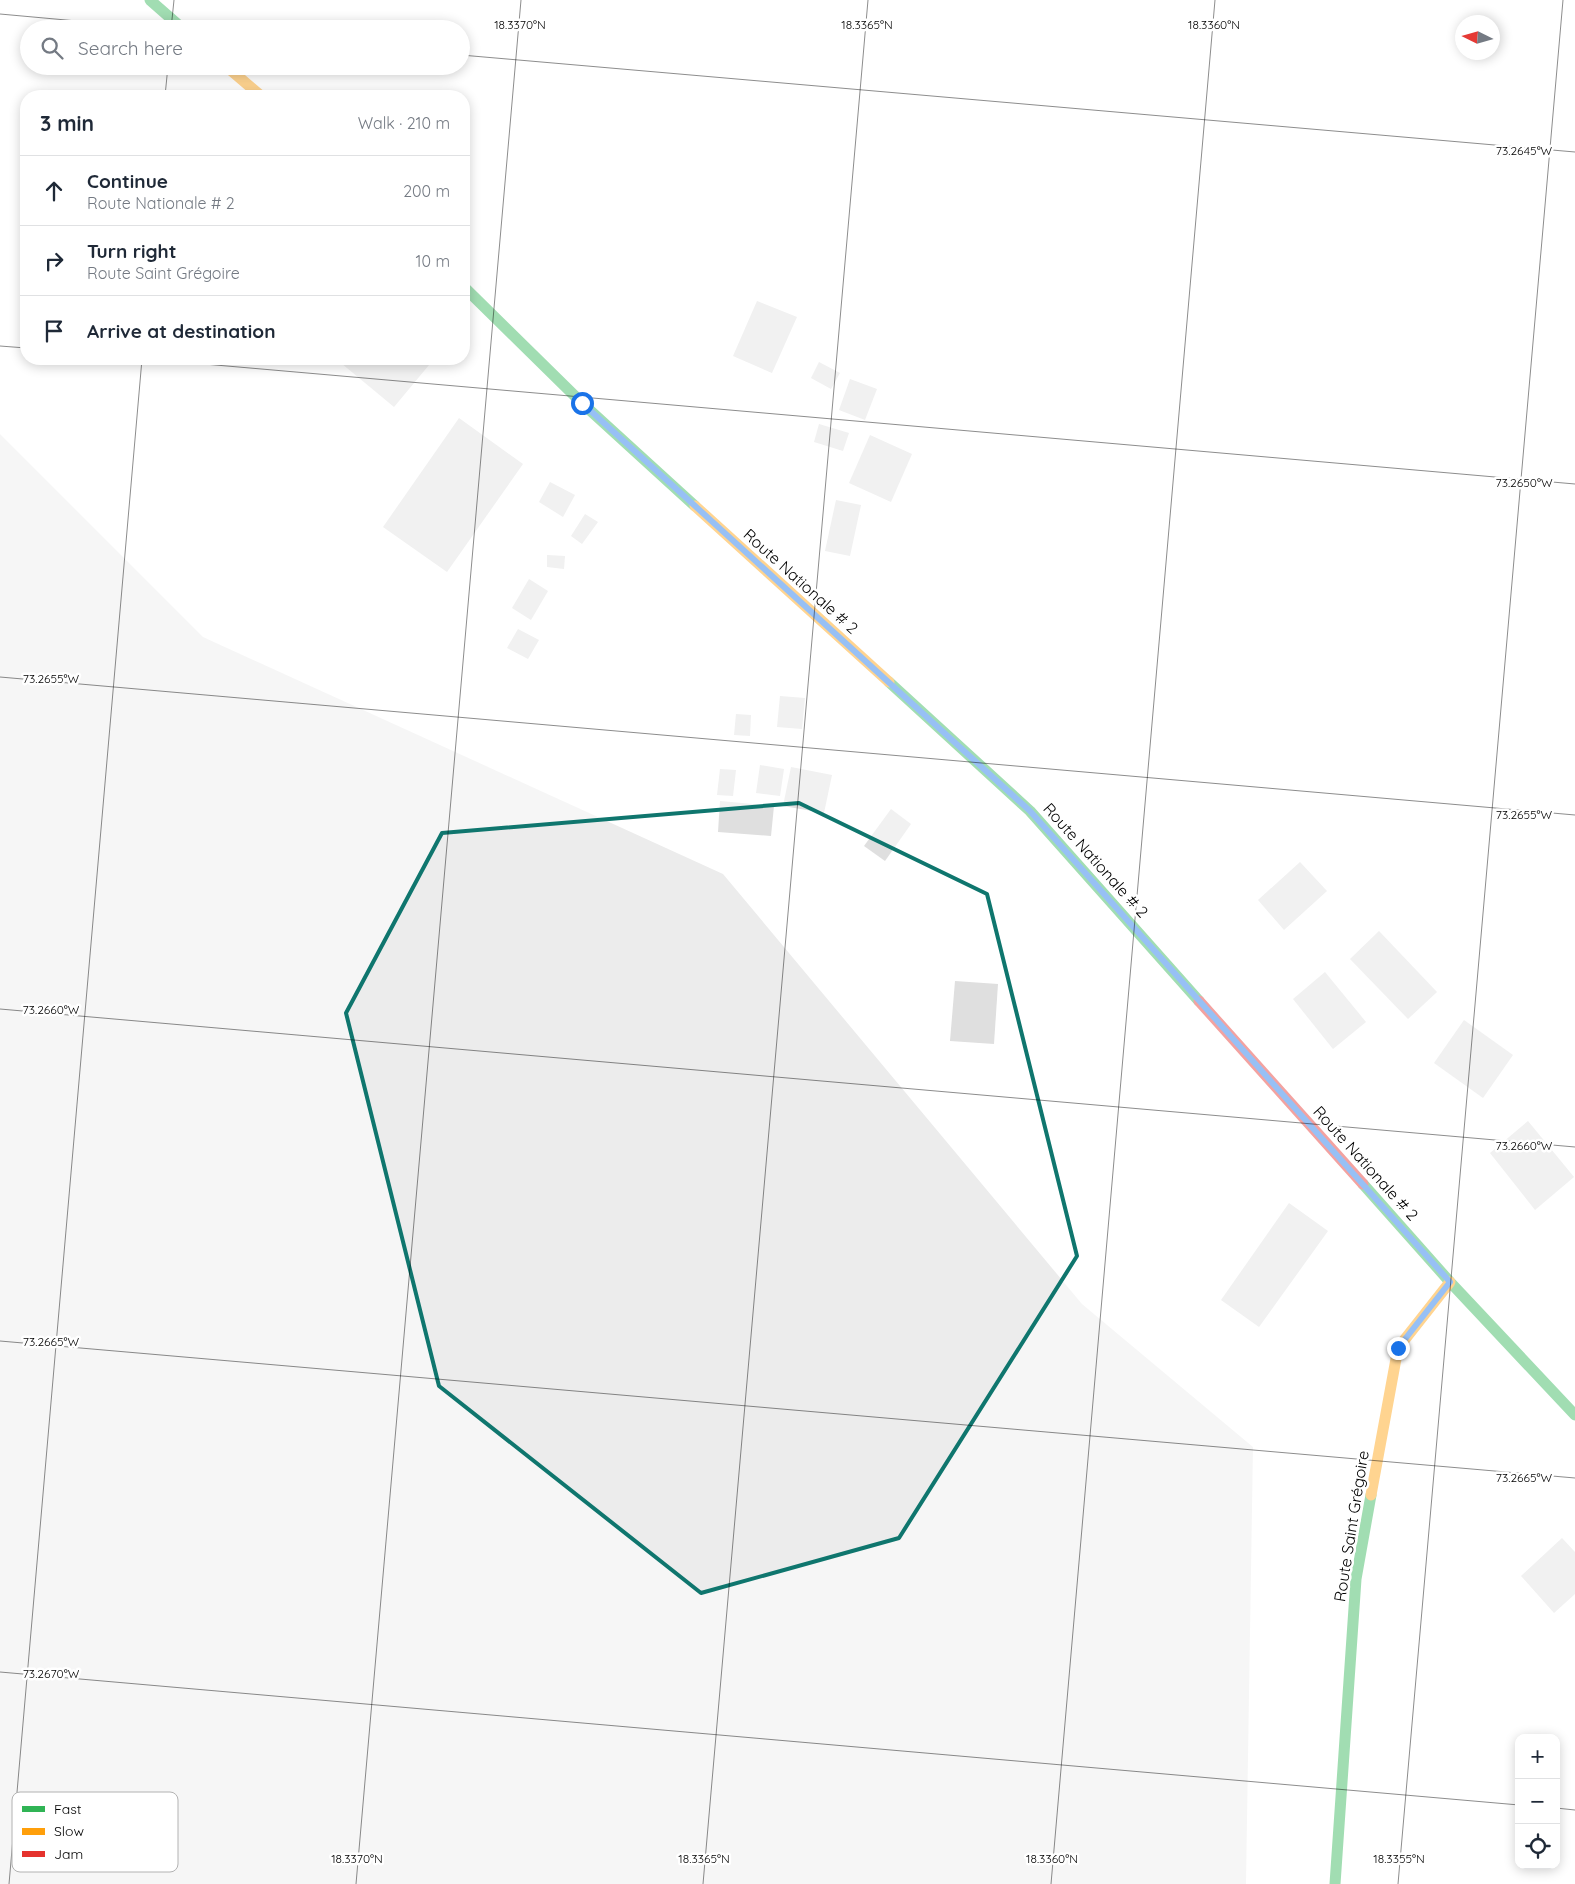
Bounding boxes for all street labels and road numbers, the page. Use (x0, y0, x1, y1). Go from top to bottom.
street label: Route Nationale # 2 (739, 524, 863, 638)
street label: Route Nationale # 2 (1039, 798, 1153, 922)
street label: Route Nationale # 2 (1309, 1101, 1423, 1225)
street label: Route Saint Grégoire (1329, 1449, 1373, 1603)

